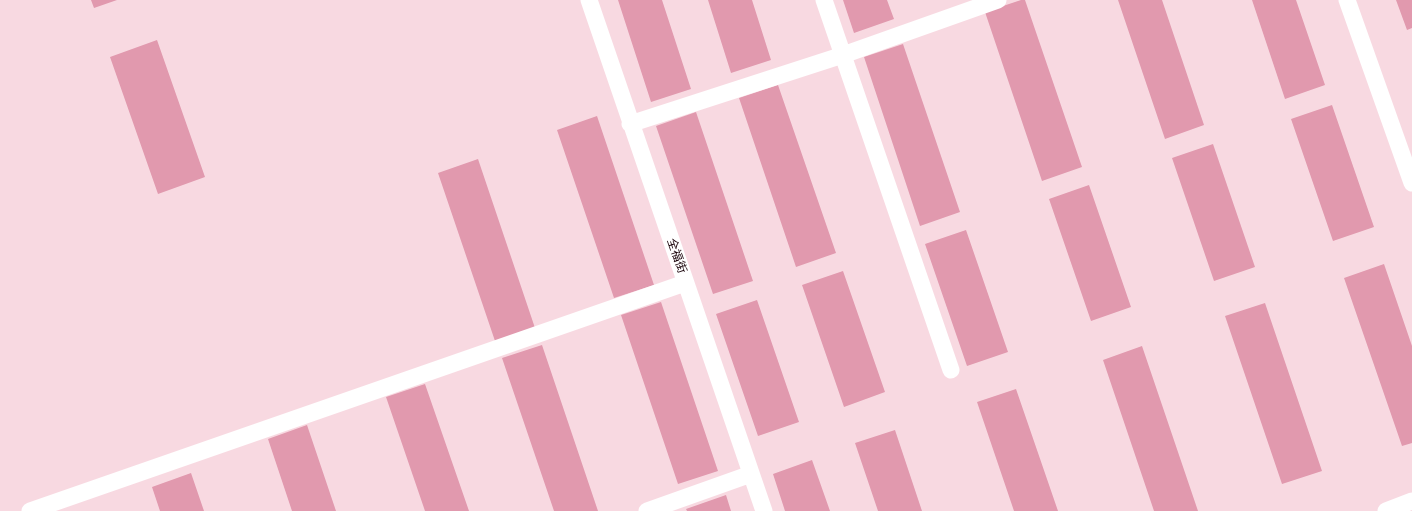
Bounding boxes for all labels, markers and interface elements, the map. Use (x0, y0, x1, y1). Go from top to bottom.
street label: 全福街 (663, 237, 689, 275)

